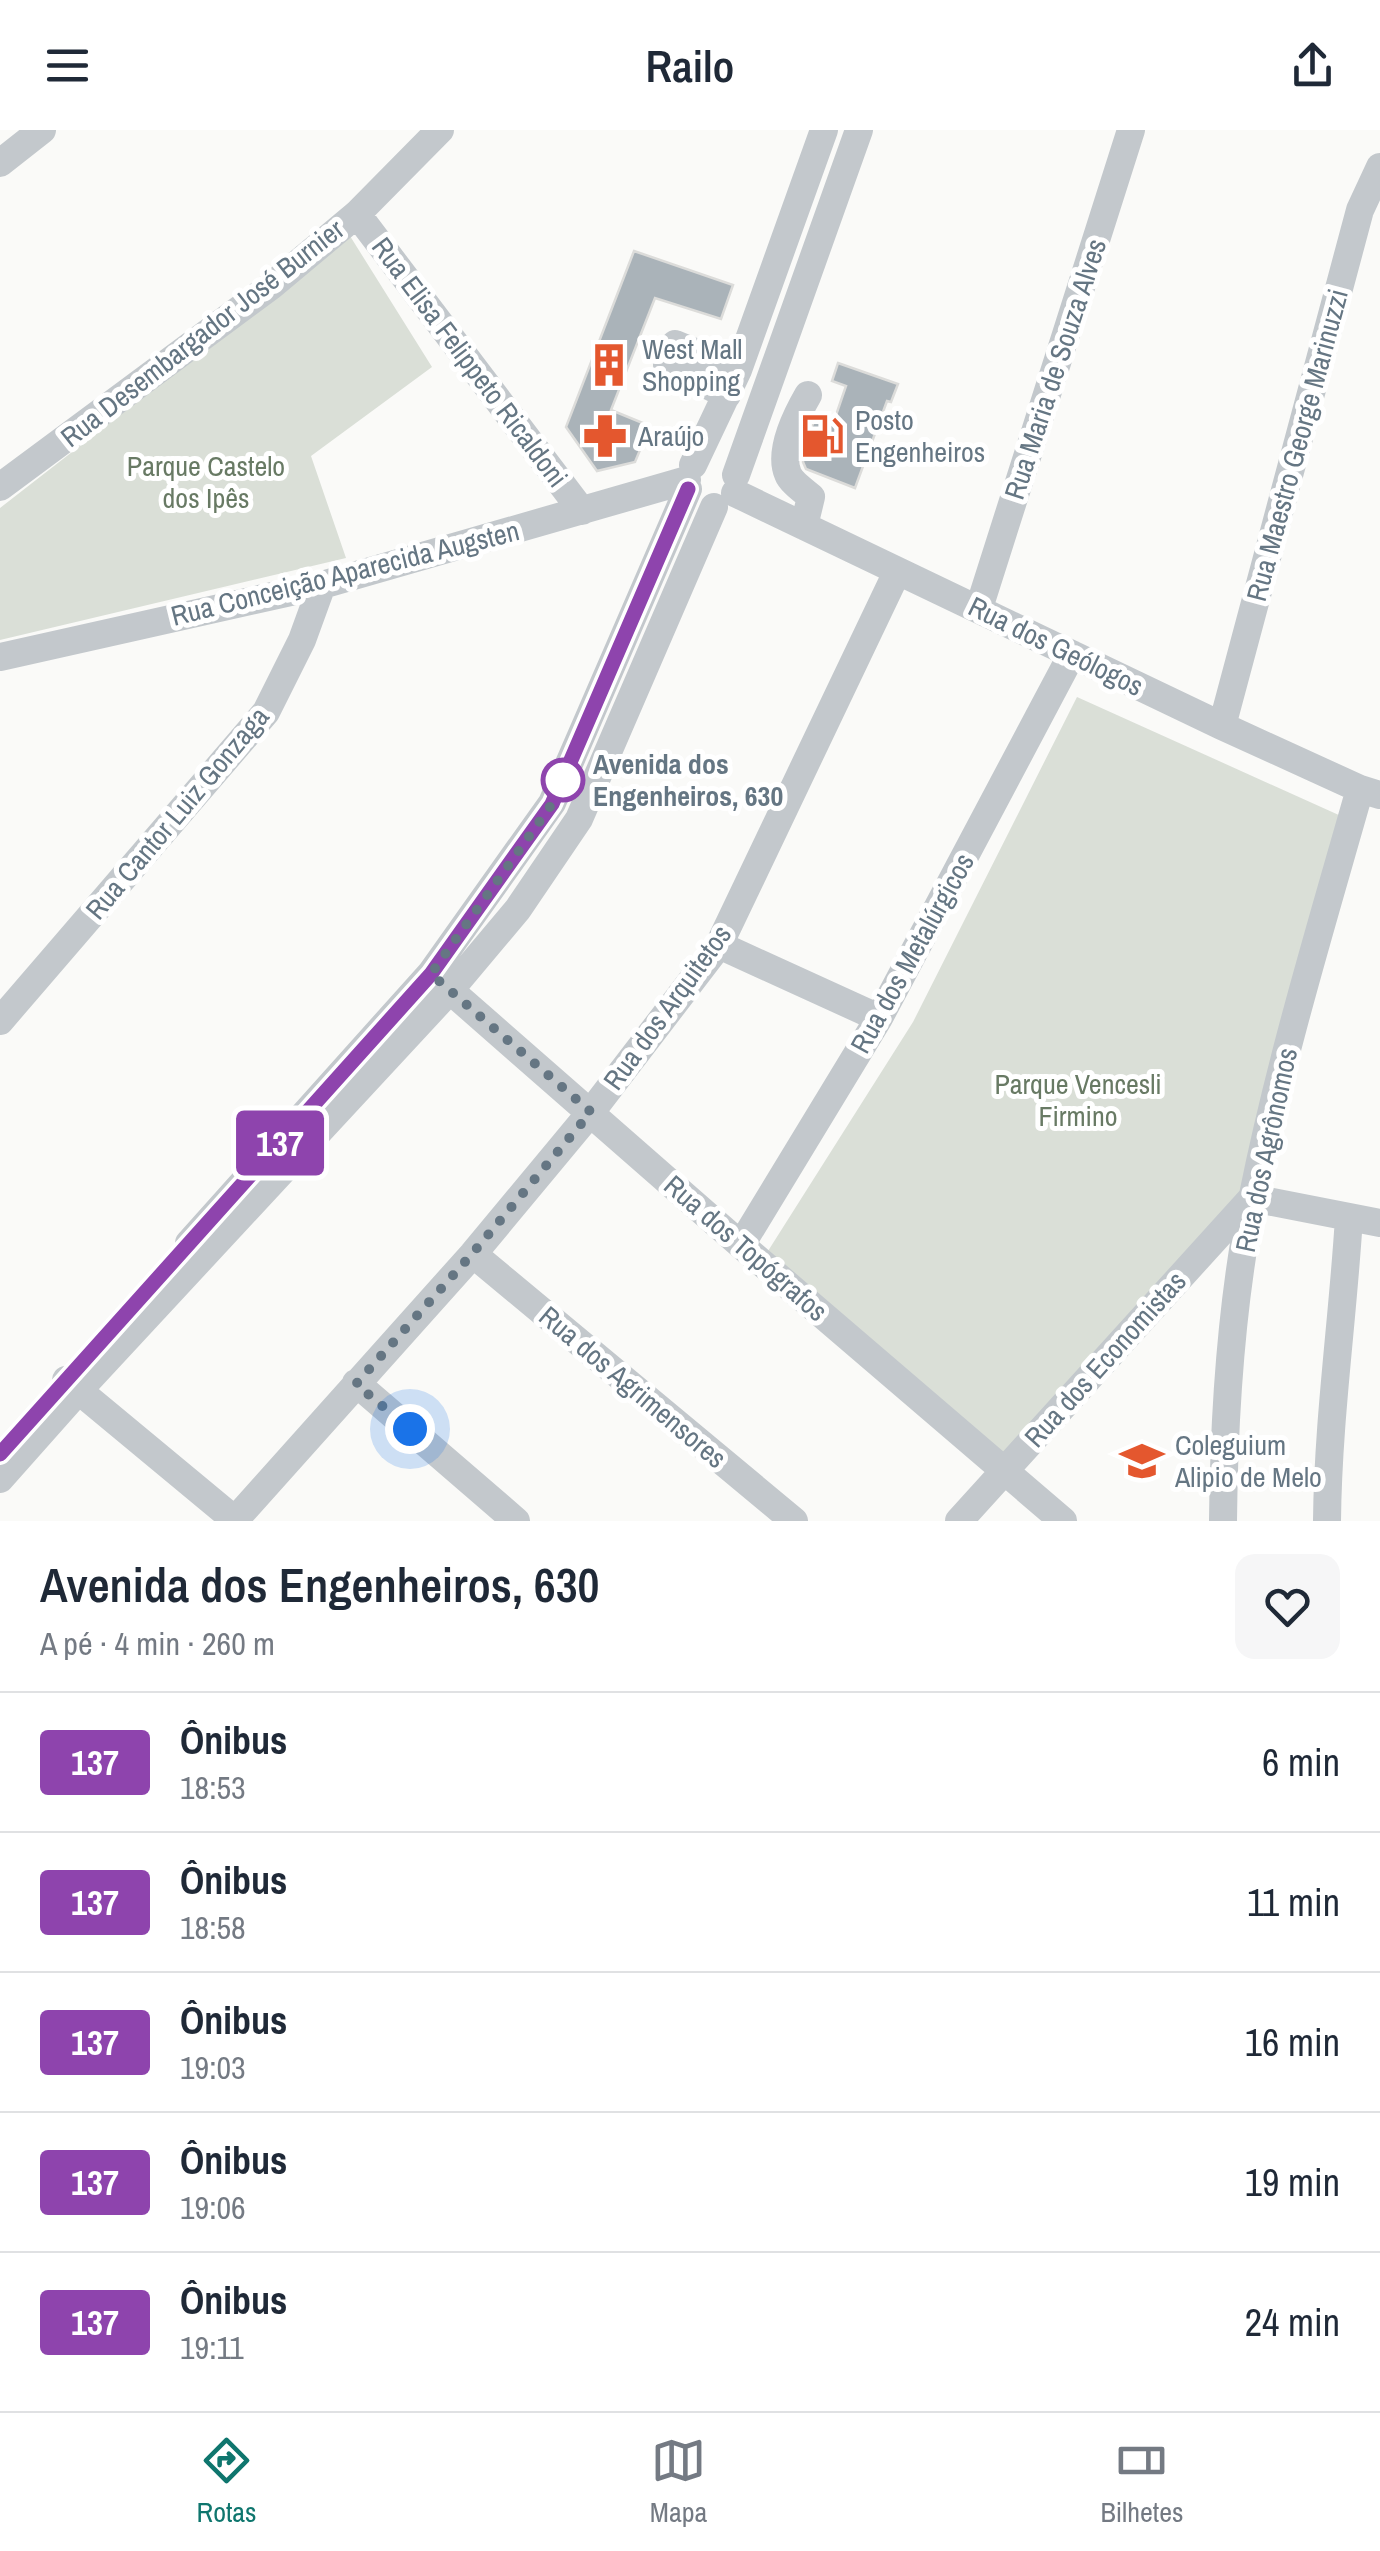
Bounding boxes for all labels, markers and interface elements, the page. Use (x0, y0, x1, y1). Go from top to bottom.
text: Railo (646, 35, 734, 96)
icon: menu (40, 38, 95, 93)
icon: share (1285, 38, 1340, 93)
street label: Rua Desembargador José Burnier (53, 210, 352, 456)
street label: Rua Elisa Felippeto Ricaldoni (363, 229, 577, 495)
street label: Rua Maria de Souza Alves (995, 234, 1115, 504)
street label: Rua Maestro George Marinuzzi (1237, 285, 1357, 605)
place label: West Mall Shopping (642, 330, 742, 400)
building icon: West Mall Shopping (585, 341, 633, 389)
place label: Posto Engenheiros (855, 401, 985, 471)
pharmacy icon: Araújo (581, 412, 629, 460)
fuel station icon: Posto Engenheiros (798, 412, 846, 460)
place label: Araújo (637, 417, 704, 455)
park label: Parque Castelo dos Ipês (127, 447, 285, 517)
street label: Rua Conceição Aparecida Augsten (167, 511, 523, 635)
street label: Rua dos Geólogos (962, 587, 1150, 705)
street label: Rua Cantor Luiz Gonzaga (77, 698, 277, 927)
place label: Avenida dos Engenheiros, 630 (593, 745, 783, 815)
marker: Avenida dos Engenheiros, 630 (542, 759, 584, 801)
street label: Rua dos Metalúrgicos (841, 846, 983, 1060)
street label: Rua dos Arquitetos (594, 917, 740, 1097)
street label: Rua dos Agrônomos (1226, 1044, 1306, 1256)
park label: Parque Vencesli Firmino (994, 1065, 1162, 1135)
line badge: 137 (222, 1110, 338, 1176)
text: 137 (256, 1120, 304, 1167)
street label: Rua dos Topógrafos (656, 1166, 836, 1330)
street label: Rua dos Economistas (1016, 1263, 1194, 1455)
street label: Rua dos Agrimensores (531, 1297, 735, 1477)
your location (385, 1404, 435, 1454)
place label: Coleguium Alipio de Melo (1174, 1426, 1322, 1496)
school or university icon: Coleguium Alipio de Melo (1118, 1437, 1166, 1485)
text: Avenida dos Engenheiros, 630 (40, 1552, 600, 1617)
button: heart (1235, 1554, 1340, 1659)
text: A pé · 4 min · 260 m (40, 1622, 275, 1665)
text: Ônibus (180, 1715, 287, 1766)
text: 6 min (1262, 1737, 1340, 1788)
text: 137 (71, 1739, 119, 1786)
text: 18:53 (180, 1766, 246, 1809)
text: Ônibus (180, 1855, 287, 1906)
text: 11 min (1247, 1877, 1340, 1928)
text: 137 (71, 1879, 119, 1926)
text: 18:58 (180, 1906, 246, 1949)
text: Ônibus (180, 1995, 287, 2046)
text: 16 min (1245, 2017, 1340, 2068)
text: 137 (71, 2019, 119, 2066)
text: 19:03 (180, 2046, 246, 2089)
text: Ônibus (180, 2135, 287, 2186)
text: 19 min (1245, 2157, 1340, 2208)
text: 137 (71, 2159, 119, 2206)
text: 19:06 (180, 2186, 246, 2229)
text: Ônibus (180, 2275, 287, 2326)
text: 24 min (1245, 2297, 1340, 2348)
text: 137 (71, 2299, 119, 2346)
text: 19:11 (180, 2326, 244, 2369)
tab: Rotas (197, 2433, 257, 2531)
tab: Mapa (650, 2433, 707, 2531)
tab: Bilhetes (1100, 2433, 1183, 2531)

